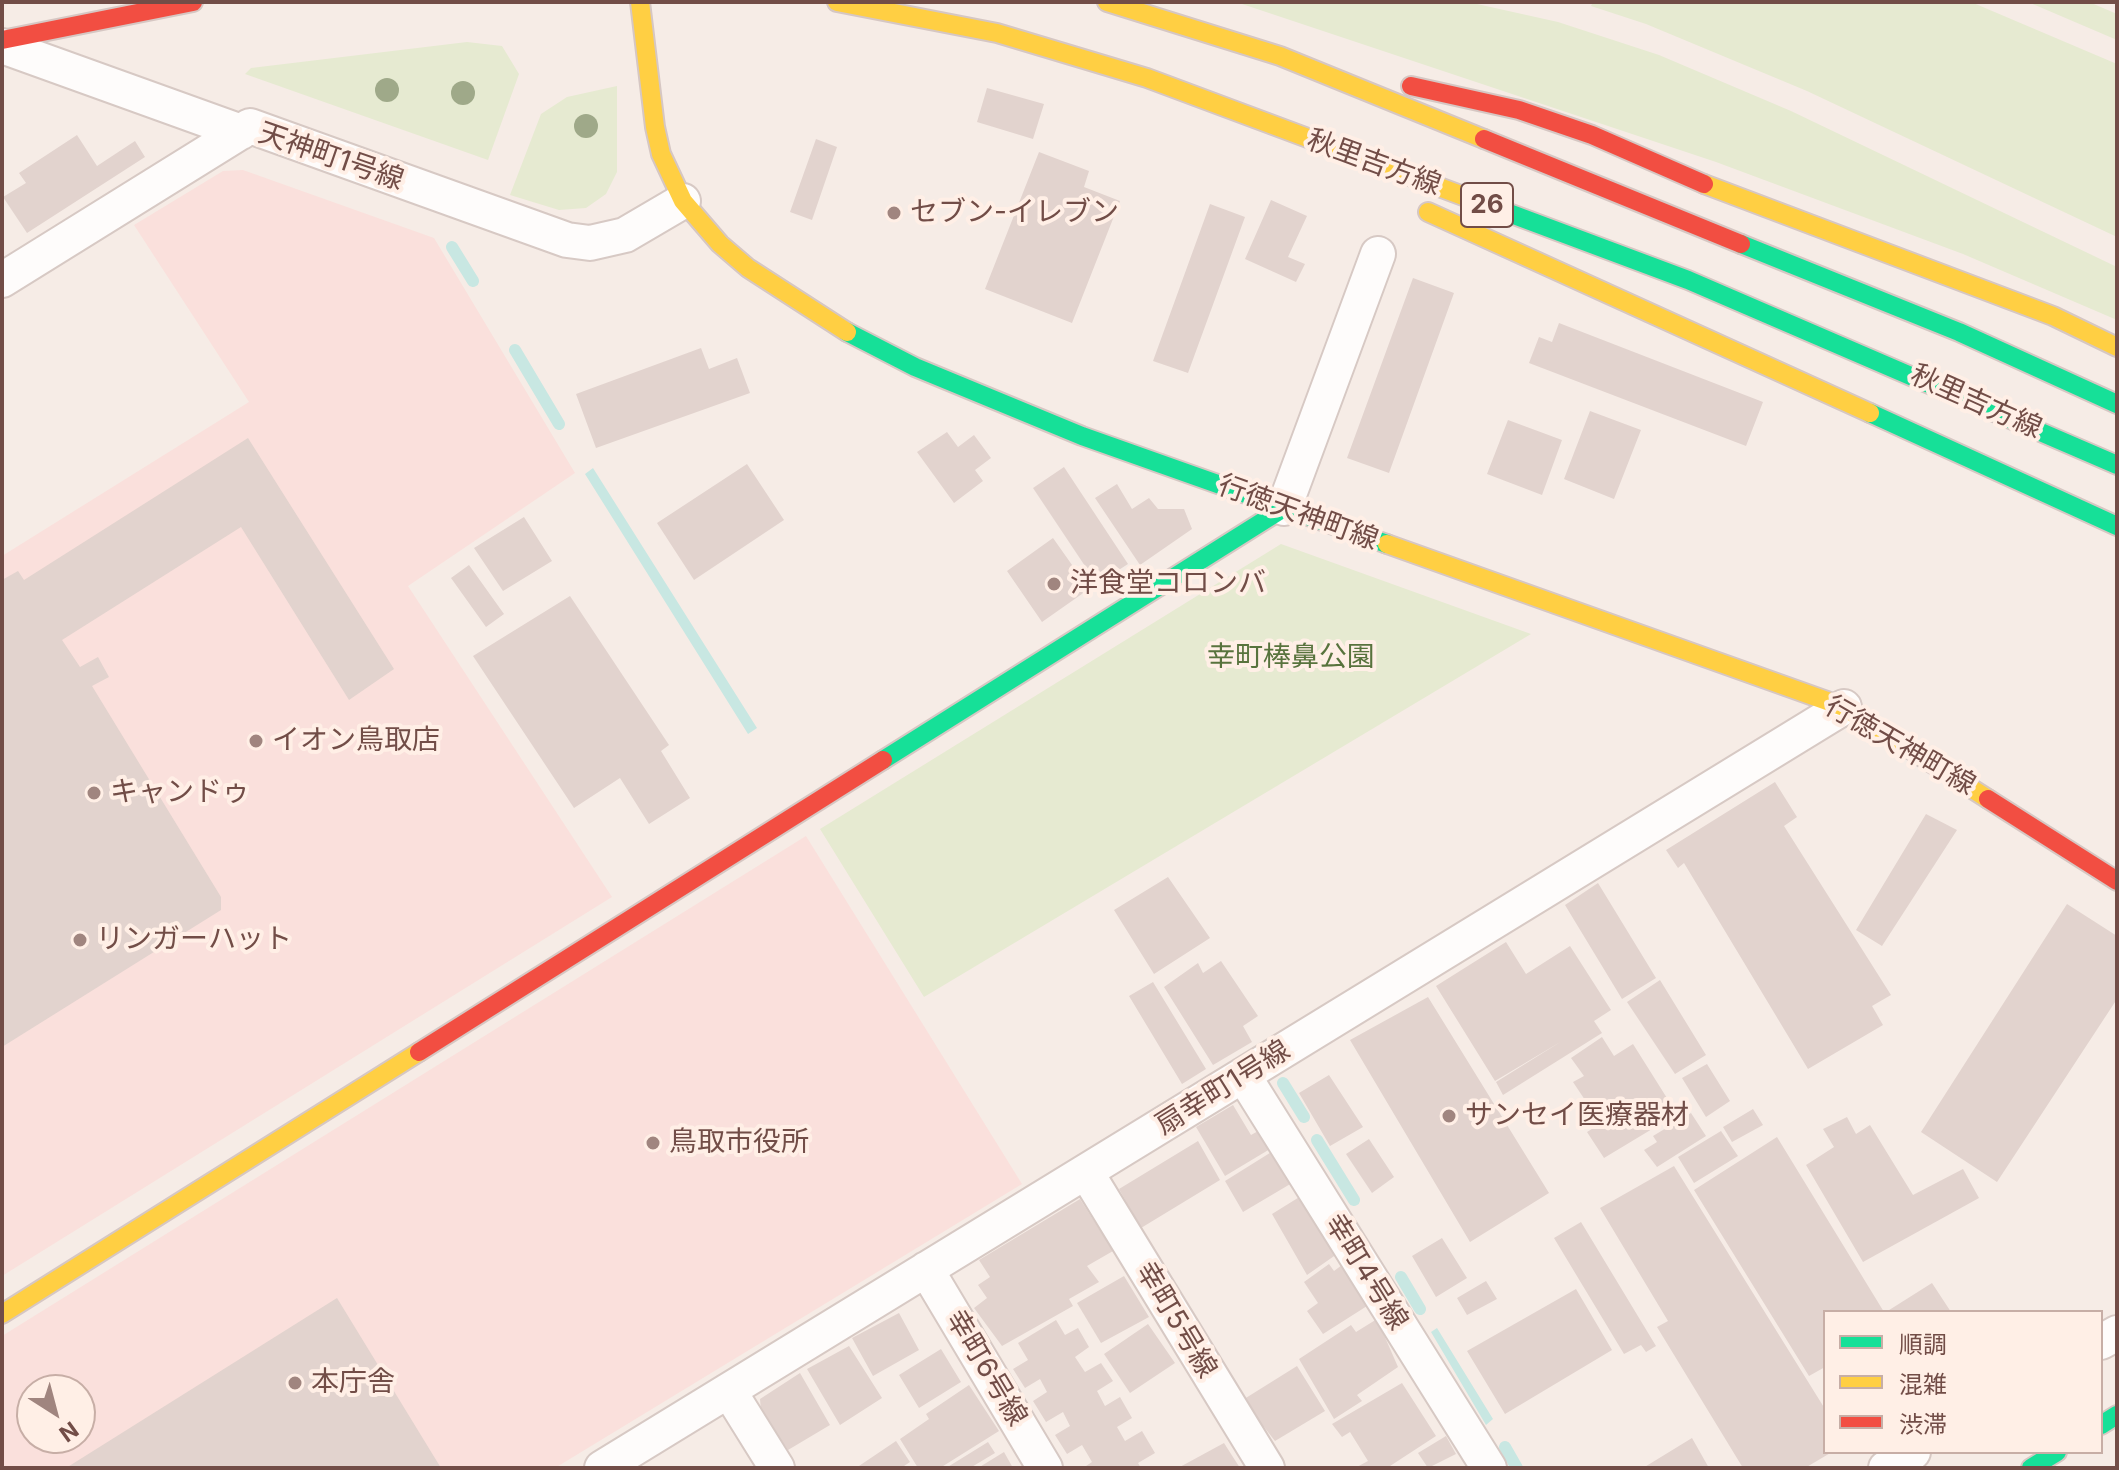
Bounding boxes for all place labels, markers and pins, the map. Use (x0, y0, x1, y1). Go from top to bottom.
place label: セブン-イレブン (910, 196, 1119, 230)
marker: セブン-イレブン (885, 204, 903, 222)
place label: 洋食堂コロンバ (1070, 567, 1266, 601)
marker: 洋食堂コロンバ (1045, 575, 1063, 593)
place label: イオン鳥取店 (272, 724, 440, 758)
marker: イオン鳥取店 (247, 732, 265, 750)
place label: キャンドゥ (110, 776, 250, 810)
marker: キャンドゥ (85, 784, 103, 802)
place label: リンガーハット (96, 923, 292, 957)
marker: リンガーハット (71, 931, 89, 949)
place label: サンセイ医療器材 (1465, 1099, 1689, 1133)
marker: サンセイ医療器材 (1440, 1107, 1458, 1125)
place label: 鳥取市役所 (669, 1126, 809, 1160)
marker: 鳥取市役所 (644, 1134, 662, 1152)
place label: 本庁舎 (311, 1366, 395, 1400)
marker: 本庁舎 (286, 1374, 304, 1392)

